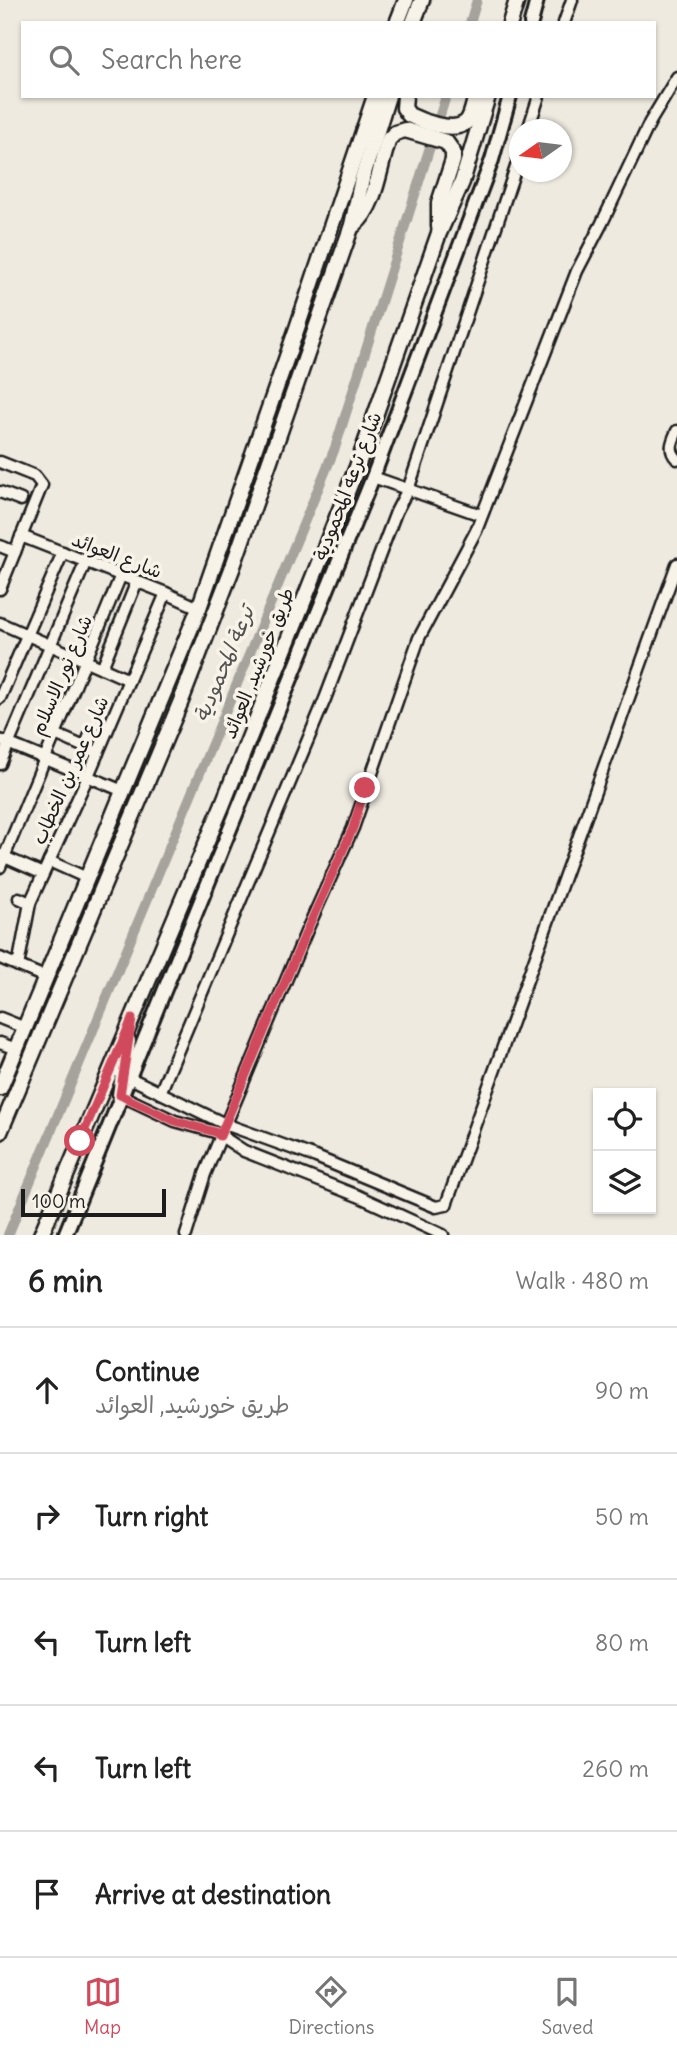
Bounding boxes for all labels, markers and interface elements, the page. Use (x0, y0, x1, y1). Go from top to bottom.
search box (21, 21, 656, 98)
icon: search (45, 41, 83, 79)
text: Search here (101, 43, 242, 76)
north arrow (509, 119, 572, 182)
street label: شارع ترعه المحمودية (308, 408, 388, 564)
street label: شارع العوائد (68, 527, 165, 585)
street label: طريق خورشيد, العوائد (217, 584, 300, 742)
water label: ترعة المحمودية (187, 598, 262, 726)
street label: شارع نور الاسلام (25, 611, 100, 740)
street label: شارع عمر بن الخطاب (26, 692, 115, 849)
route end (349, 772, 380, 803)
map controls (593, 1088, 656, 1214)
button: locate (593, 1088, 656, 1151)
route start (64, 1125, 95, 1156)
button: layers (593, 1151, 656, 1214)
scale bar (21, 1186, 166, 1218)
text: 100 m (32, 1189, 86, 1213)
text: 6 min (28, 1262, 103, 1300)
text: Walk · 480 m (515, 1266, 649, 1295)
text: Continue (95, 1355, 200, 1388)
icon: ahead (28, 1371, 66, 1409)
text: 90 m (595, 1376, 649, 1405)
text: طريق خورشيد, العوائد (95, 1390, 290, 1419)
icon: right (28, 1497, 66, 1535)
text: Turn right (95, 1500, 208, 1533)
text: 50 m (595, 1502, 649, 1531)
icon: left (28, 1623, 66, 1661)
text: Turn left (95, 1626, 191, 1659)
text: 80 m (595, 1628, 649, 1657)
icon: left (28, 1749, 66, 1787)
text: Turn left (95, 1752, 191, 1785)
text: 260 m (582, 1754, 649, 1783)
icon: arrive (28, 1875, 66, 1913)
text: Arrive at destination (95, 1878, 331, 1911)
tab: Map (84, 1973, 122, 2039)
tab: Directions (289, 1973, 374, 2039)
tab: Saved (541, 1973, 593, 2039)

